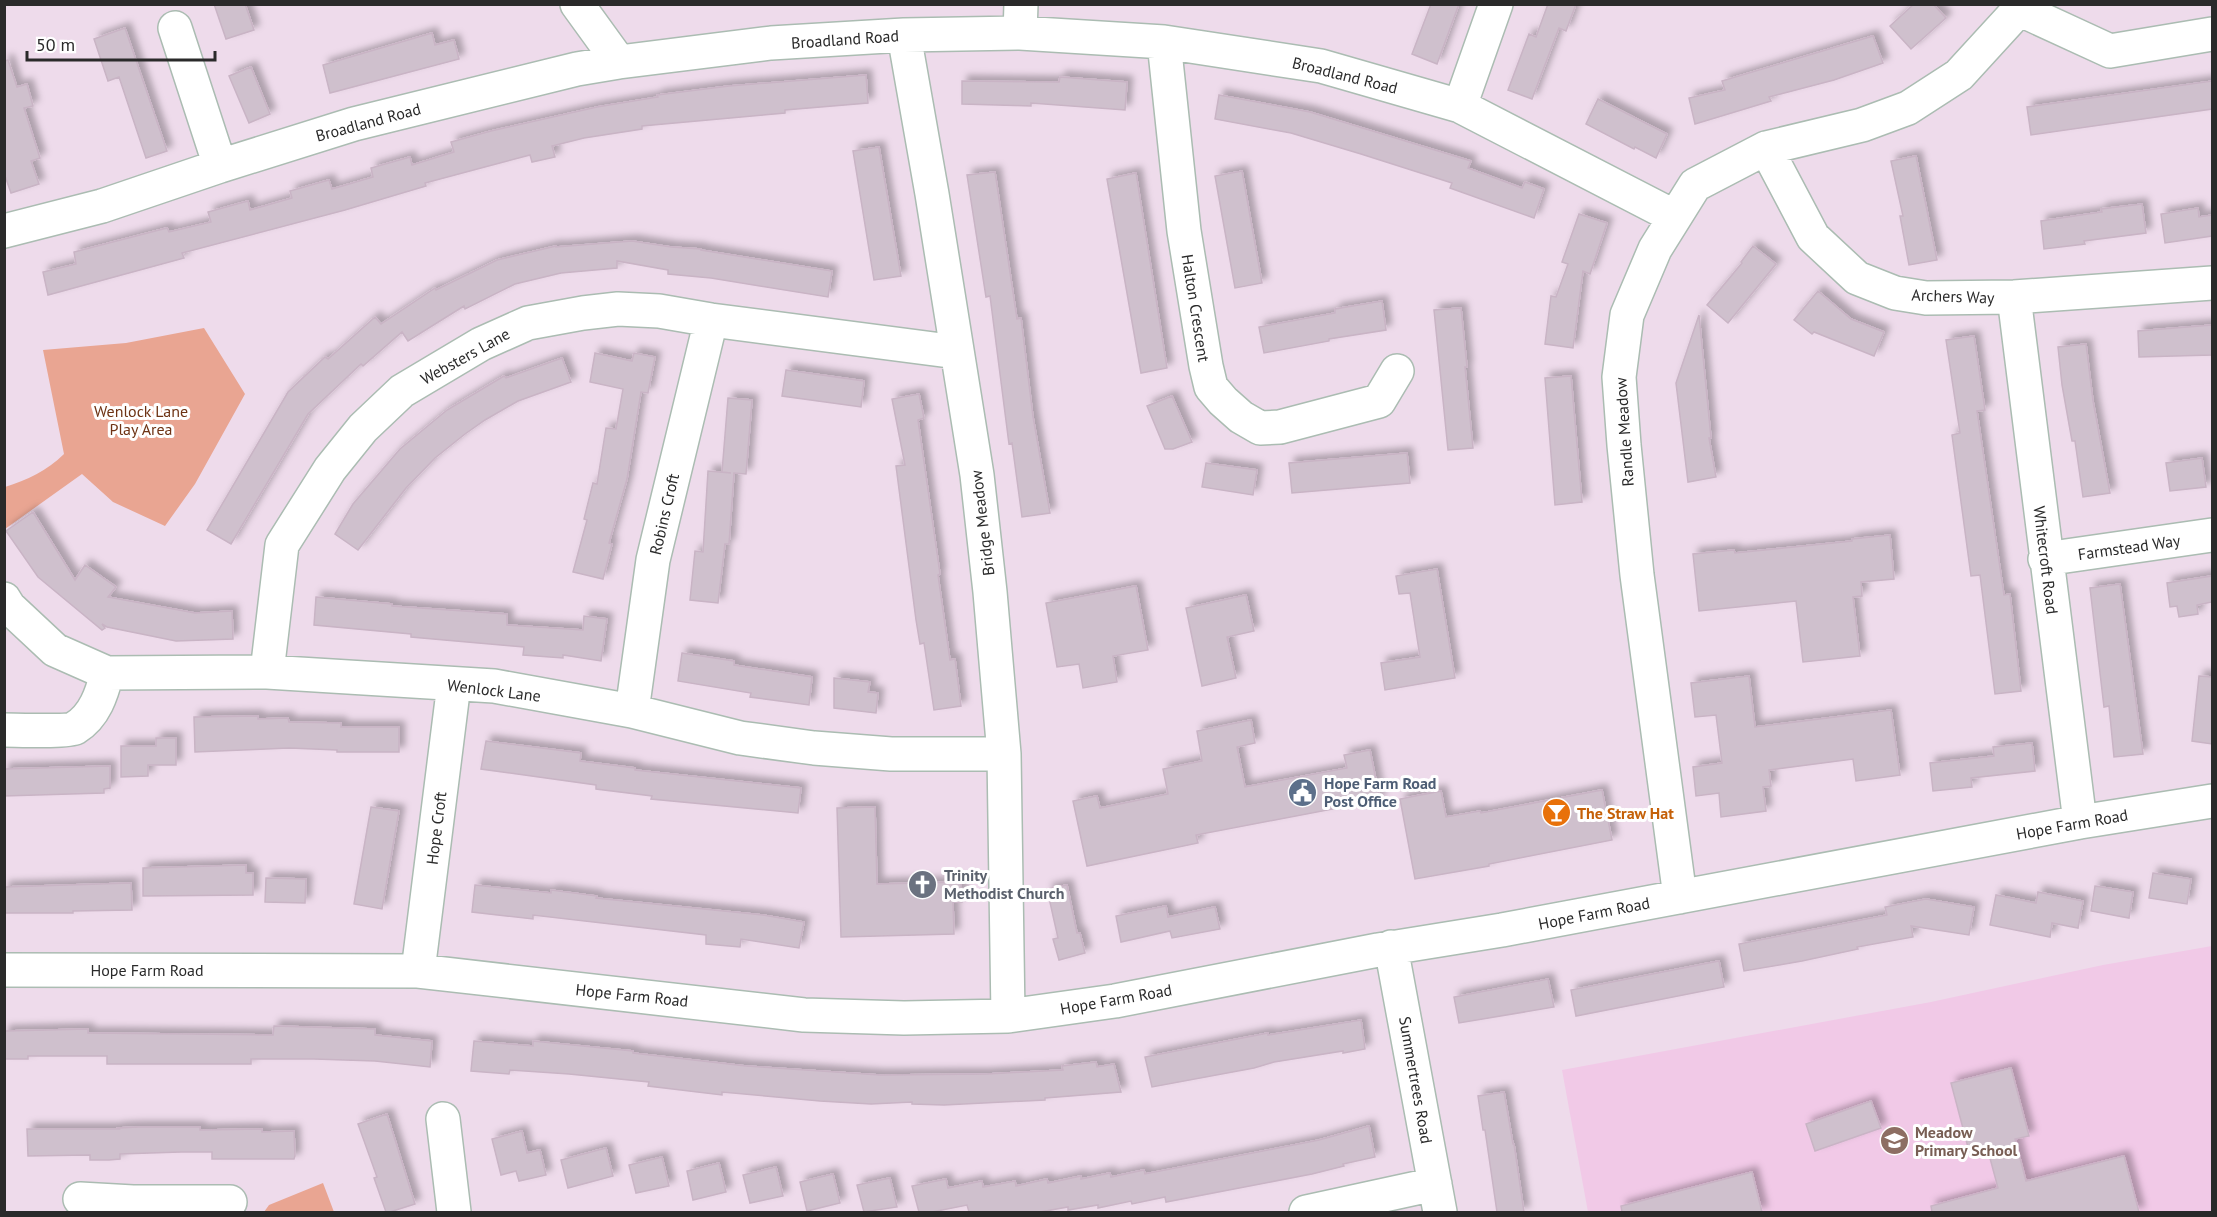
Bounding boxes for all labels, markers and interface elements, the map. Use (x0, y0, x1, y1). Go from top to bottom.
scale bar (27, 24, 214, 62)
street label: Broadland Road (790, 25, 900, 53)
text: 50 m (36, 33, 75, 56)
street label: Broadland Road (1290, 52, 1400, 98)
street label: Broadland Road (313, 98, 423, 146)
street label: Halton Crescent (1178, 253, 1214, 364)
street label: Archers Way (1911, 285, 1995, 307)
street label: Websters Lane (417, 323, 513, 389)
street label: Randle Meadow (1610, 377, 1638, 487)
park label: Wenlock Lane Play Area (94, 401, 188, 439)
street label: Bridge Meadow (966, 469, 998, 577)
street label: Robins Croft (645, 471, 683, 557)
street label: Whitecroft Road (2029, 505, 2063, 615)
street label: Farmstead Way (2076, 530, 2182, 564)
street label: Wenlock Lane (446, 674, 542, 706)
place label: Hope Farm Road Post Office (1324, 773, 1436, 811)
public building icon: Hope Farm Road Post Office (1287, 776, 1319, 808)
street label: Hope Croft (422, 790, 450, 866)
bar icon: The Straw Hat (1540, 797, 1572, 829)
place label: The Straw Hat (1577, 803, 1674, 823)
street label: Hope Farm Road (2015, 804, 2129, 844)
place label: Trinity Methodist Church (944, 865, 1064, 903)
church icon: Trinity Methodist Church (907, 868, 939, 900)
street label: Hope Farm Road (1537, 892, 1651, 934)
street label: Hope Farm Road (90, 960, 204, 980)
street label: Hope Farm Road (575, 979, 689, 1011)
street label: Hope Farm Road (1059, 979, 1173, 1019)
street label: Summertrees Road (1395, 1015, 1437, 1145)
place label: Meadow Primary School (1915, 1122, 2017, 1160)
school or university icon: Meadow Primary School (1878, 1125, 1910, 1157)

